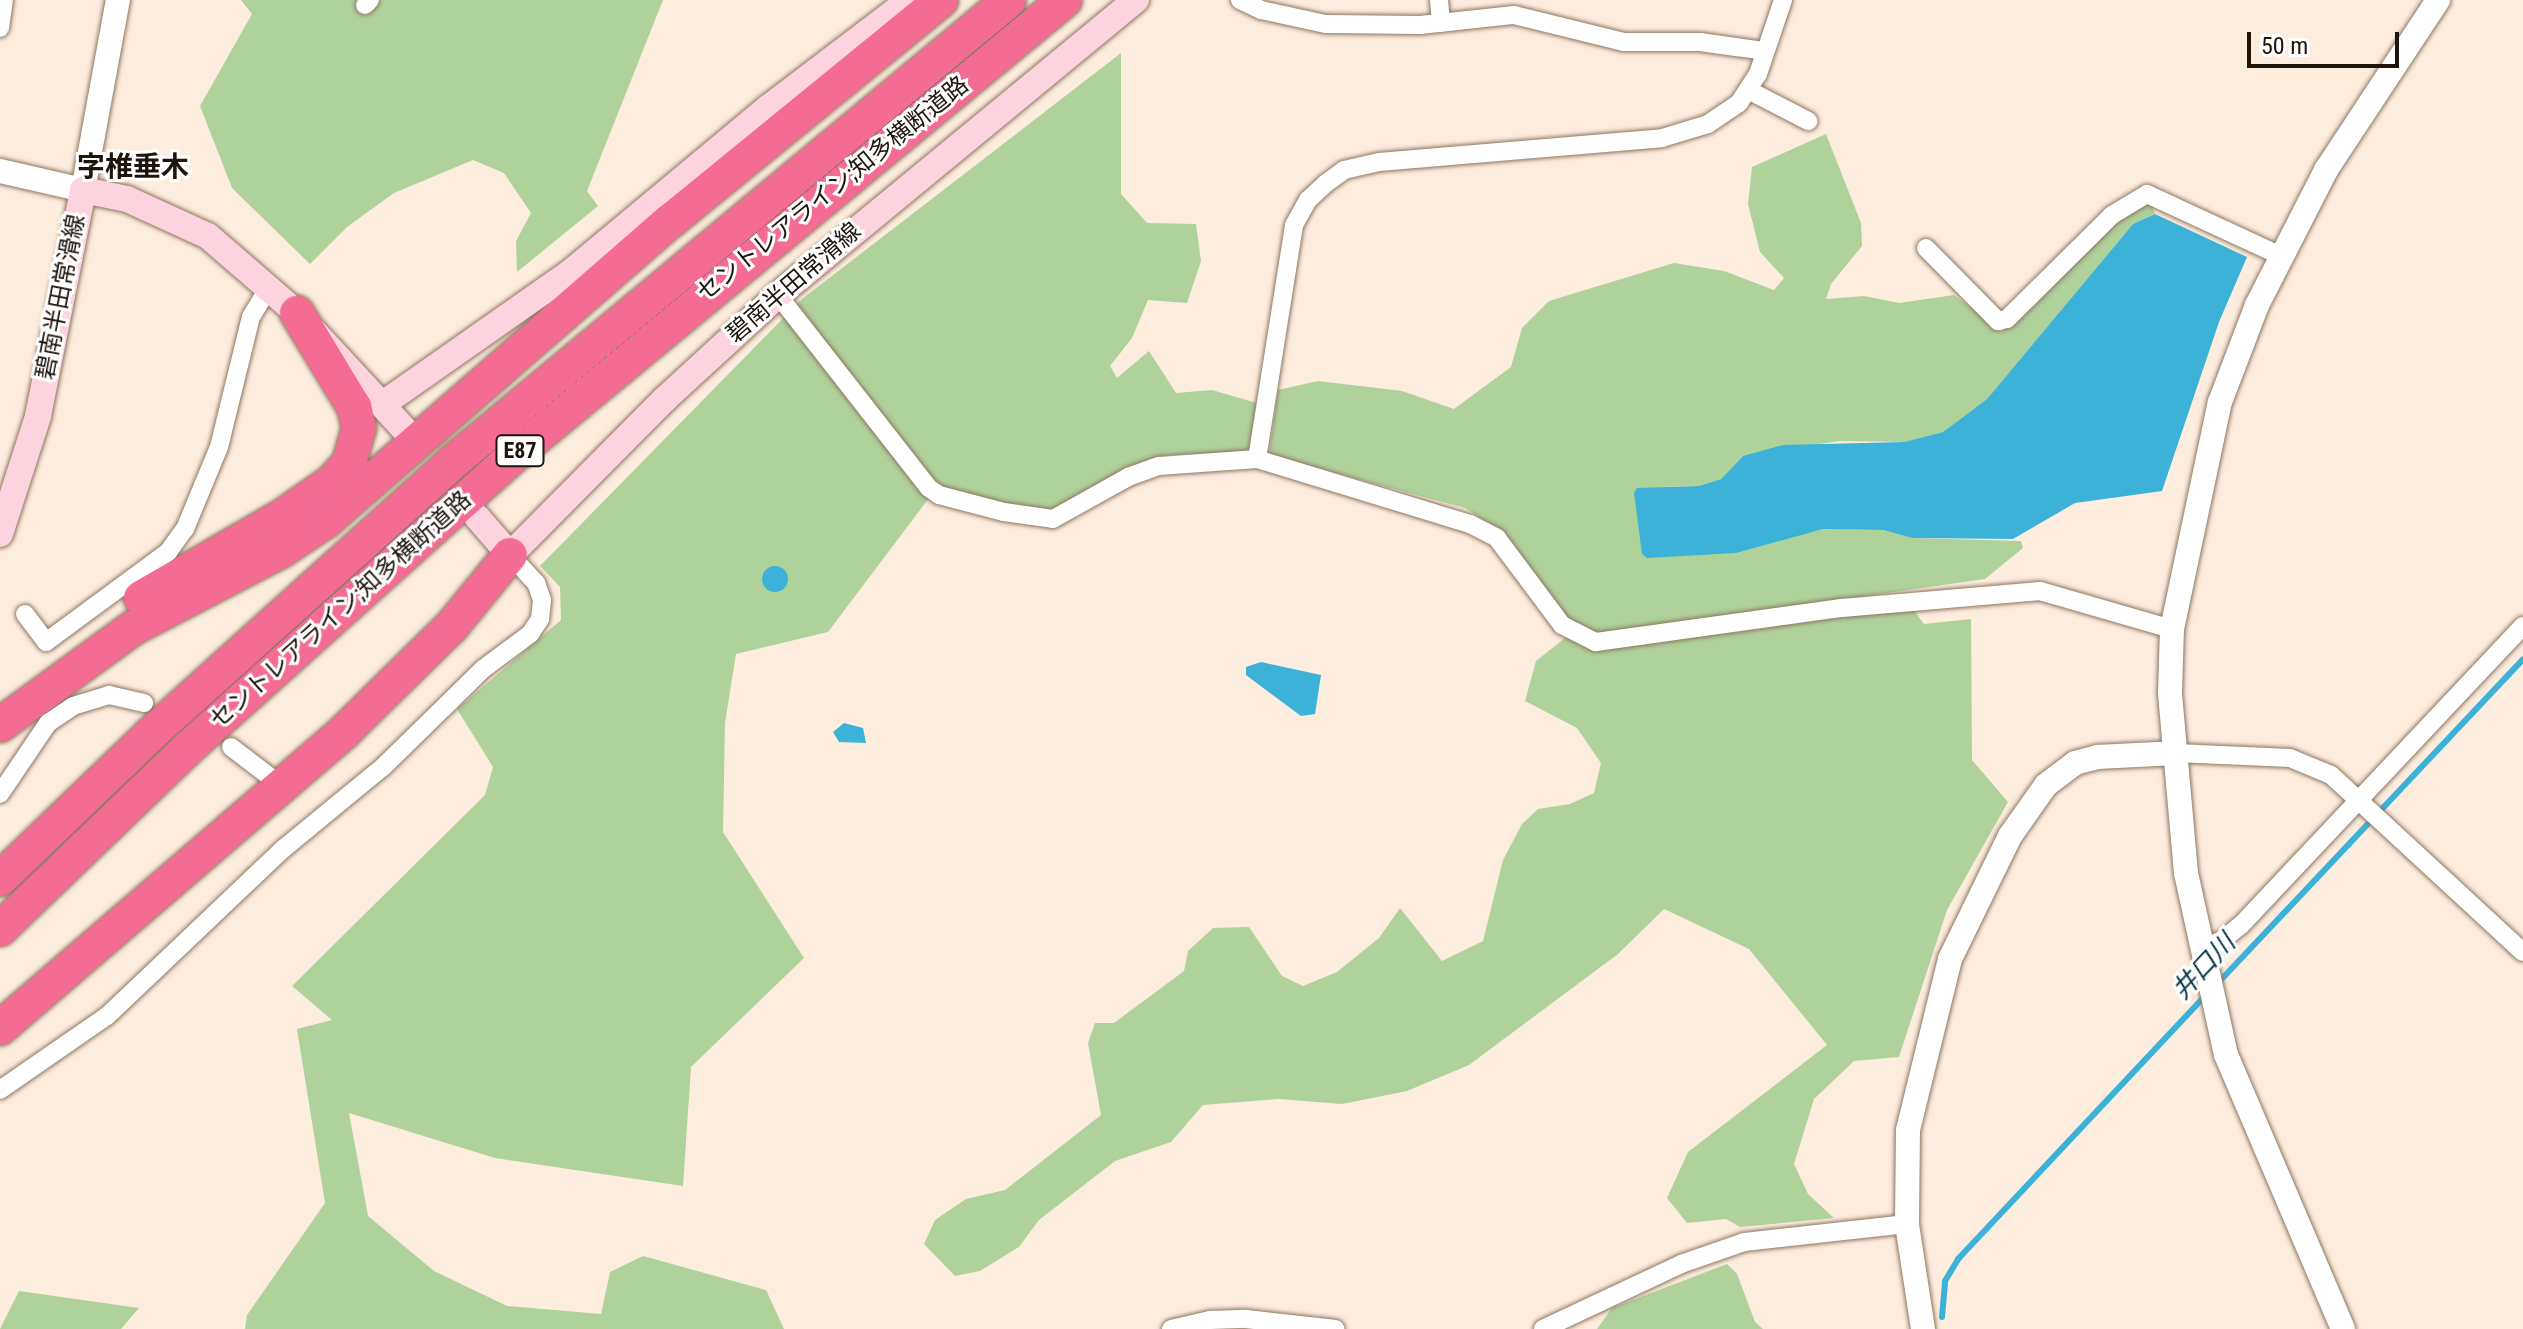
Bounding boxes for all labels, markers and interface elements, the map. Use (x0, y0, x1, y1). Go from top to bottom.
scale bar (2251, 16, 2403, 66)
text: 50 m (2261, 32, 2308, 60)
street label: セントレアライン;知多横断道路 (691, 71, 975, 307)
district label: 字椎垂木 (77, 150, 189, 184)
street label: 碧南半田常滑線 (31, 212, 91, 382)
street label: 碧南半田常滑線 (721, 217, 867, 349)
road number: E87 (494, 433, 546, 469)
street label: セントレアライン;知多横断道路 (205, 485, 477, 735)
water label: 井口川 (2166, 928, 2242, 1006)

